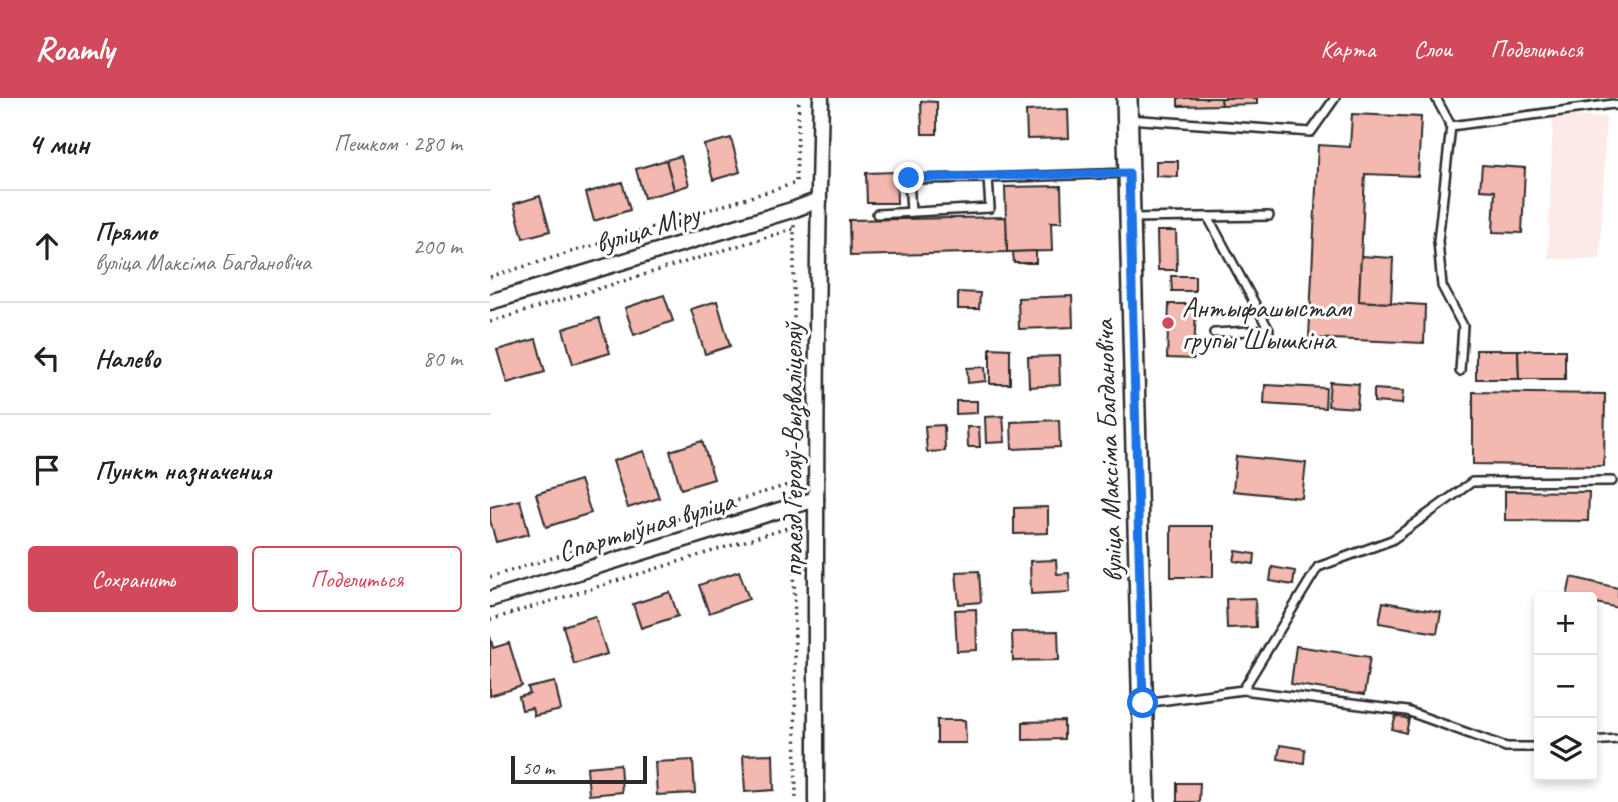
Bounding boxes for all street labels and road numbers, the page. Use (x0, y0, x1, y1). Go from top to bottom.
street label: вуліца Міру (591, 195, 706, 260)
street label: вуліца Максіма Багдановіча (1086, 317, 1130, 583)
street label: праезд Герояў-Вызваліцеляў (775, 321, 811, 577)
street label: Спартыўная вуліца (554, 482, 740, 569)

